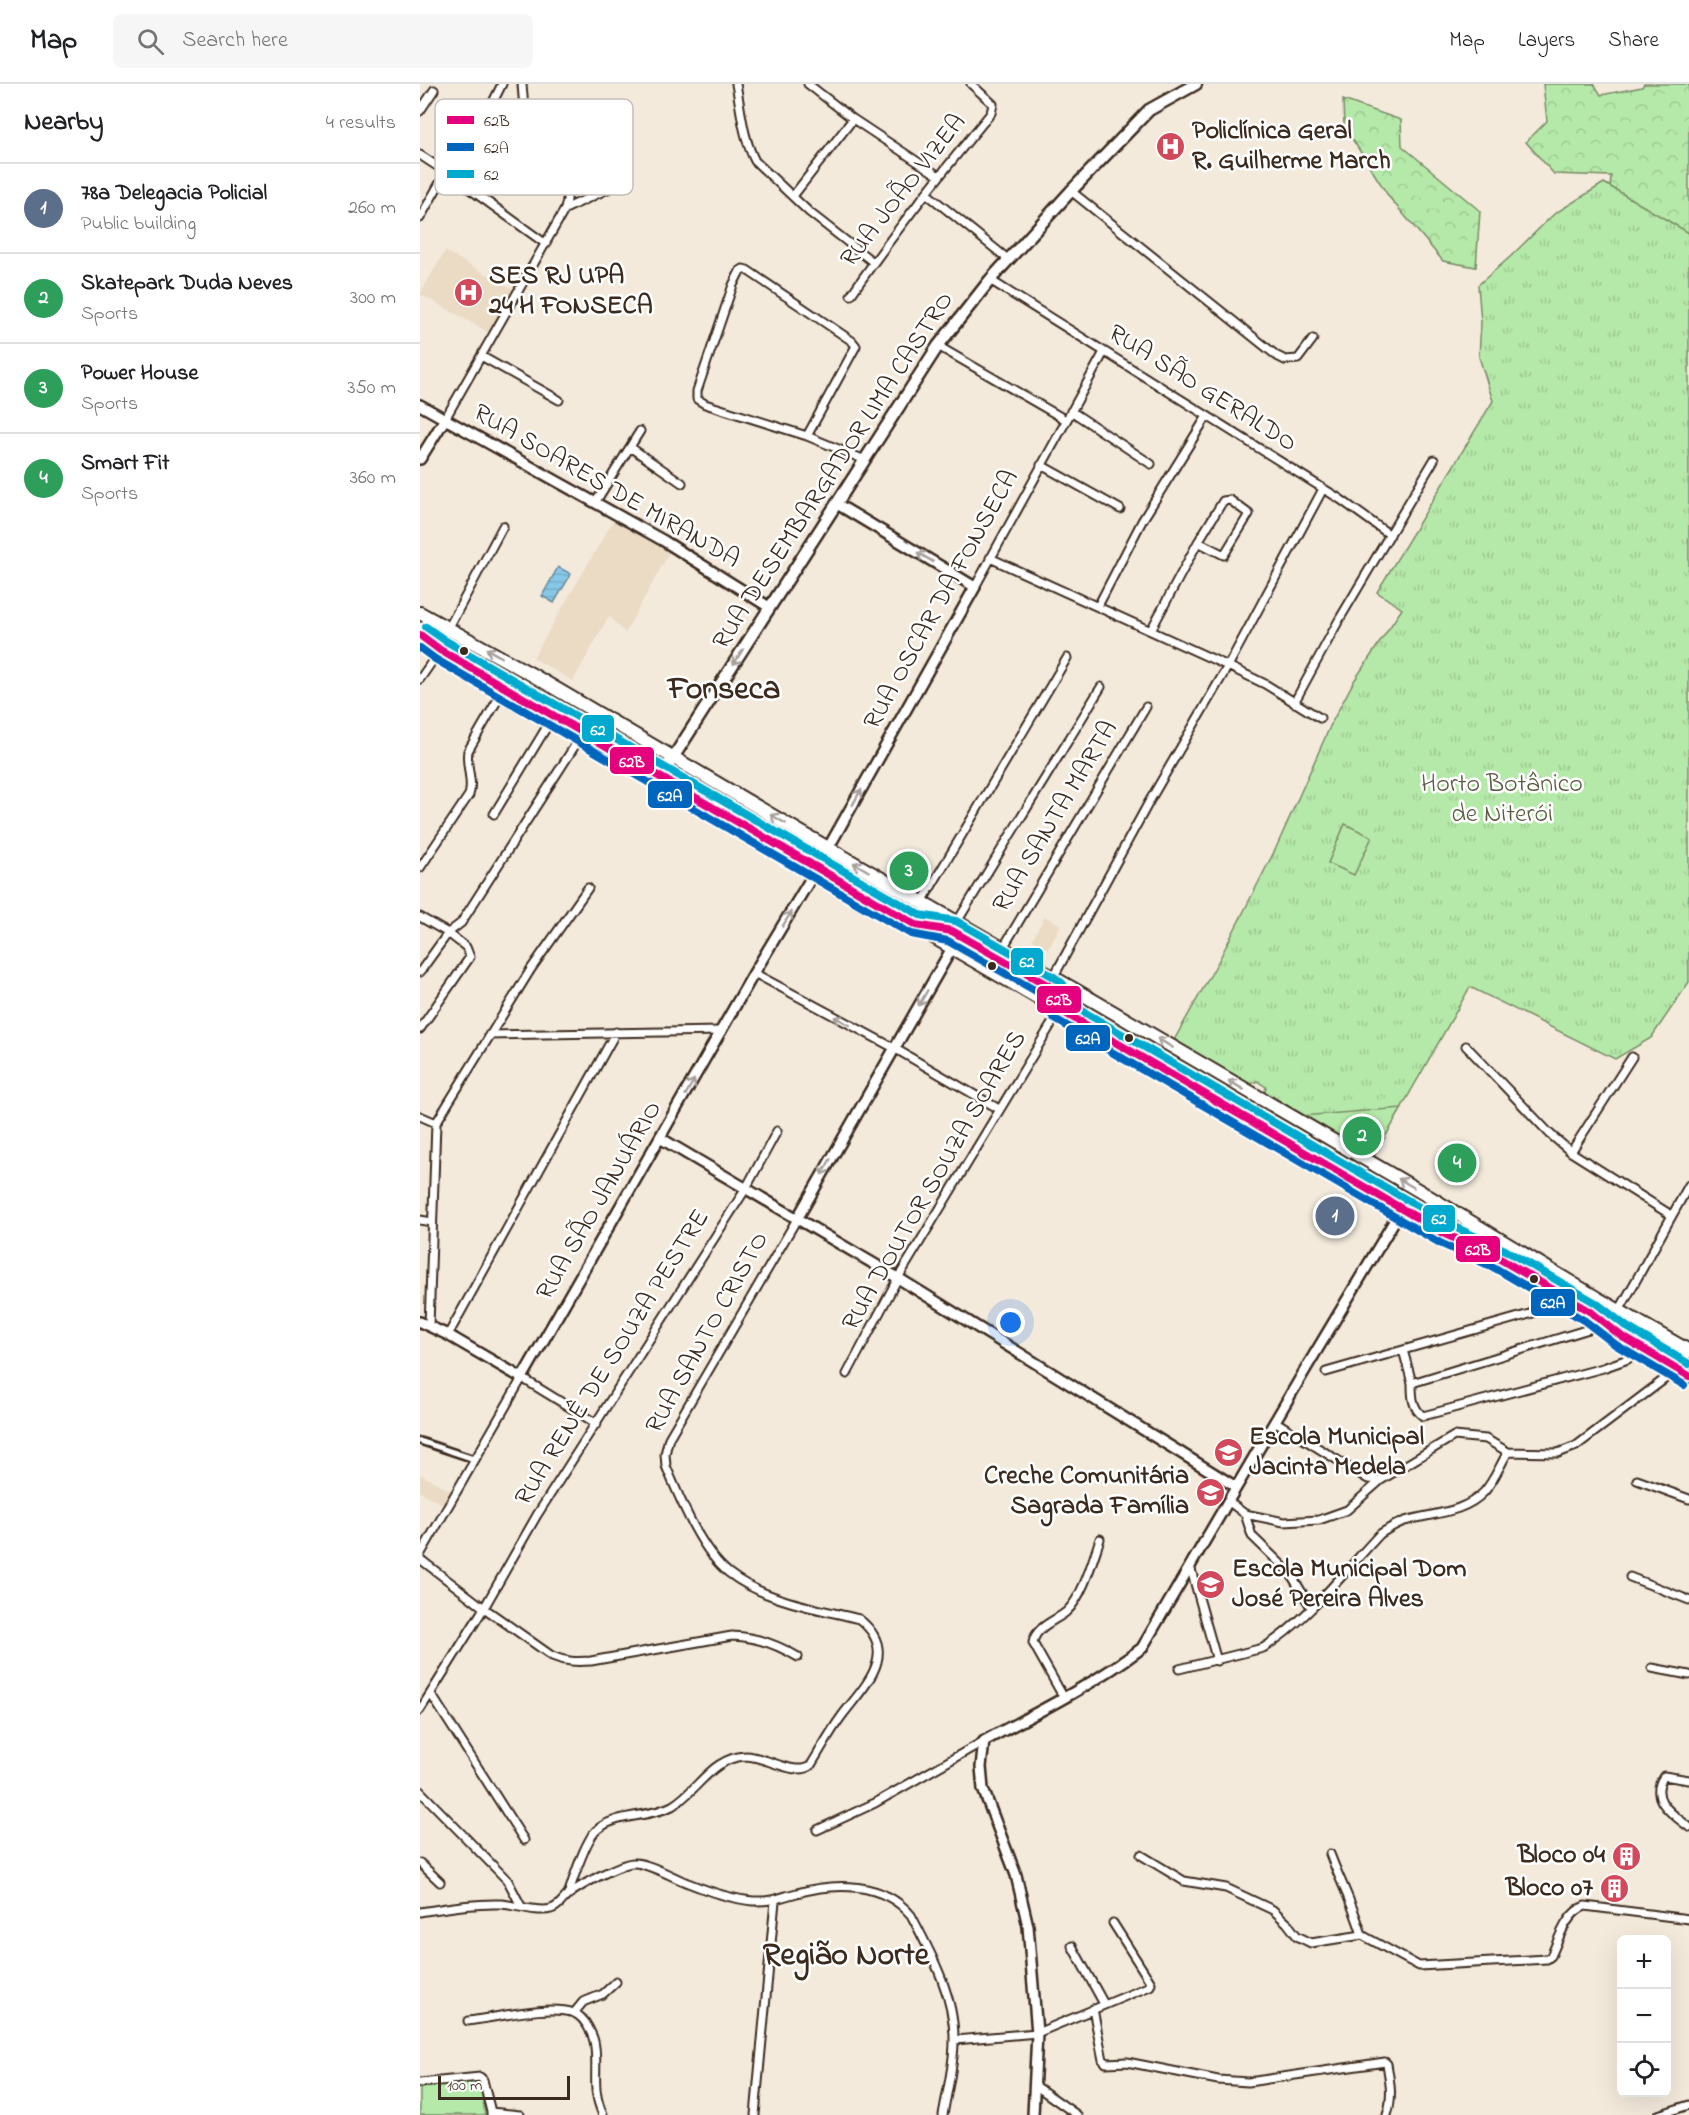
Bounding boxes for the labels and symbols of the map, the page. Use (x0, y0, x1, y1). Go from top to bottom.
legend (435, 99, 633, 195)
street label: RUA JOÃO VIZEA (832, 106, 976, 276)
text: 62B (484, 110, 510, 134)
place label: Policlínica Geral R. Guilherme March (1192, 113, 1390, 181)
hospital icon: Policlínica Geral R. Guilherme March (1155, 131, 1187, 163)
text: 62A (484, 137, 509, 161)
text: 62 (484, 164, 499, 188)
place label: SES RJ UPA 24 H FONSECA (488, 258, 653, 326)
hospital icon: SES RJ UPA 24 H FONSECA (452, 276, 484, 308)
street label: RUA DESEMBARGADOR LIMA CASTRO (704, 285, 964, 657)
street label: RUA SÃO GERALDO (1100, 316, 1304, 462)
street label: RUA SOARES DE MIRANDA (465, 395, 747, 579)
street label: RUA OSCAR DA FONSECA (855, 463, 1029, 737)
one-way arrow (917, 550, 934, 562)
unlabelled marker (458, 645, 470, 657)
one-way arrow (486, 647, 504, 658)
one-way arrow (732, 648, 744, 665)
district label: Fonseca (666, 667, 780, 714)
line badge: 62 (581, 714, 615, 743)
street label: RUA SANTA MARTA (984, 714, 1128, 920)
text: 62 (590, 719, 606, 743)
line badge: 62B (609, 746, 655, 775)
text: 62B (618, 751, 645, 775)
park label: Horto Botânico de Niterói (1421, 766, 1583, 834)
line badge: 62A (647, 780, 693, 809)
text: 62A (657, 785, 683, 809)
one-way arrow (852, 789, 864, 806)
one-way arrow (770, 813, 787, 825)
pin: 3 (890, 848, 928, 894)
one-way arrow (853, 860, 870, 872)
one-way arrow (781, 911, 793, 928)
line badge: 62 (1010, 947, 1044, 976)
text: 62 (1019, 951, 1035, 975)
unlabelled marker (986, 960, 998, 972)
line badge: 62B (1036, 985, 1082, 1014)
one-way arrow (917, 989, 929, 1006)
text: 62B (1045, 989, 1072, 1013)
one-way arrow (834, 1015, 852, 1026)
street label: RUA DOUTOR SOUZA SOARES (833, 1024, 1037, 1338)
line badge: 62A (1065, 1024, 1111, 1052)
text: 62A (1075, 1028, 1101, 1052)
unlabelled marker (1123, 1032, 1135, 1044)
one-way arrow (1157, 1037, 1174, 1049)
one-way arrow (684, 1079, 696, 1096)
one-way arrow (1228, 1079, 1245, 1091)
street label: RUA SÃO JANUÁRIO (527, 1094, 673, 1308)
pin: 2 (1342, 1114, 1382, 1158)
pin: 4 (1438, 1140, 1476, 1186)
one-way arrow (820, 1158, 831, 1176)
one-way arrow (1398, 1177, 1416, 1188)
pin: 1 (1316, 1194, 1354, 1238)
street label: RUA RENÊ DE SOUZA PESTRE (506, 1202, 720, 1514)
line badge: 62 (1422, 1204, 1456, 1233)
text: 62 (1431, 1208, 1447, 1232)
street label: RUA SANTO CRISTO (637, 1225, 779, 1441)
line badge: 62B (1455, 1235, 1501, 1263)
text: 62B (1464, 1239, 1491, 1263)
unlabelled marker (1528, 1273, 1540, 1285)
line badge: 62A (1530, 1288, 1576, 1317)
text: 62A (1540, 1292, 1566, 1316)
your location (996, 1308, 1025, 1337)
place label: Escola Municipal Jacinta Medela (1249, 1419, 1424, 1487)
school or university icon: Escola Municipal Jacinta Medela (1212, 1437, 1244, 1469)
place label: Creche Comunitária Sagrada Família (984, 1458, 1189, 1527)
school or university icon: Creche Comunitária Sagrada Família (1194, 1476, 1226, 1508)
place label: Escola Municipal Dom José Pereira Alves (1232, 1551, 1466, 1619)
school or university icon: Escola Municipal Dom José Pereira Alves (1195, 1569, 1227, 1601)
place label: Bloco 04 (1517, 1837, 1605, 1875)
building icon: Bloco 04 (1610, 1840, 1642, 1872)
place label: Bloco 07 (1505, 1870, 1593, 1908)
building icon: Bloco 07 (1598, 1873, 1630, 1905)
district label: Região Norte (763, 1933, 931, 1981)
scale bar (438, 2073, 570, 2100)

